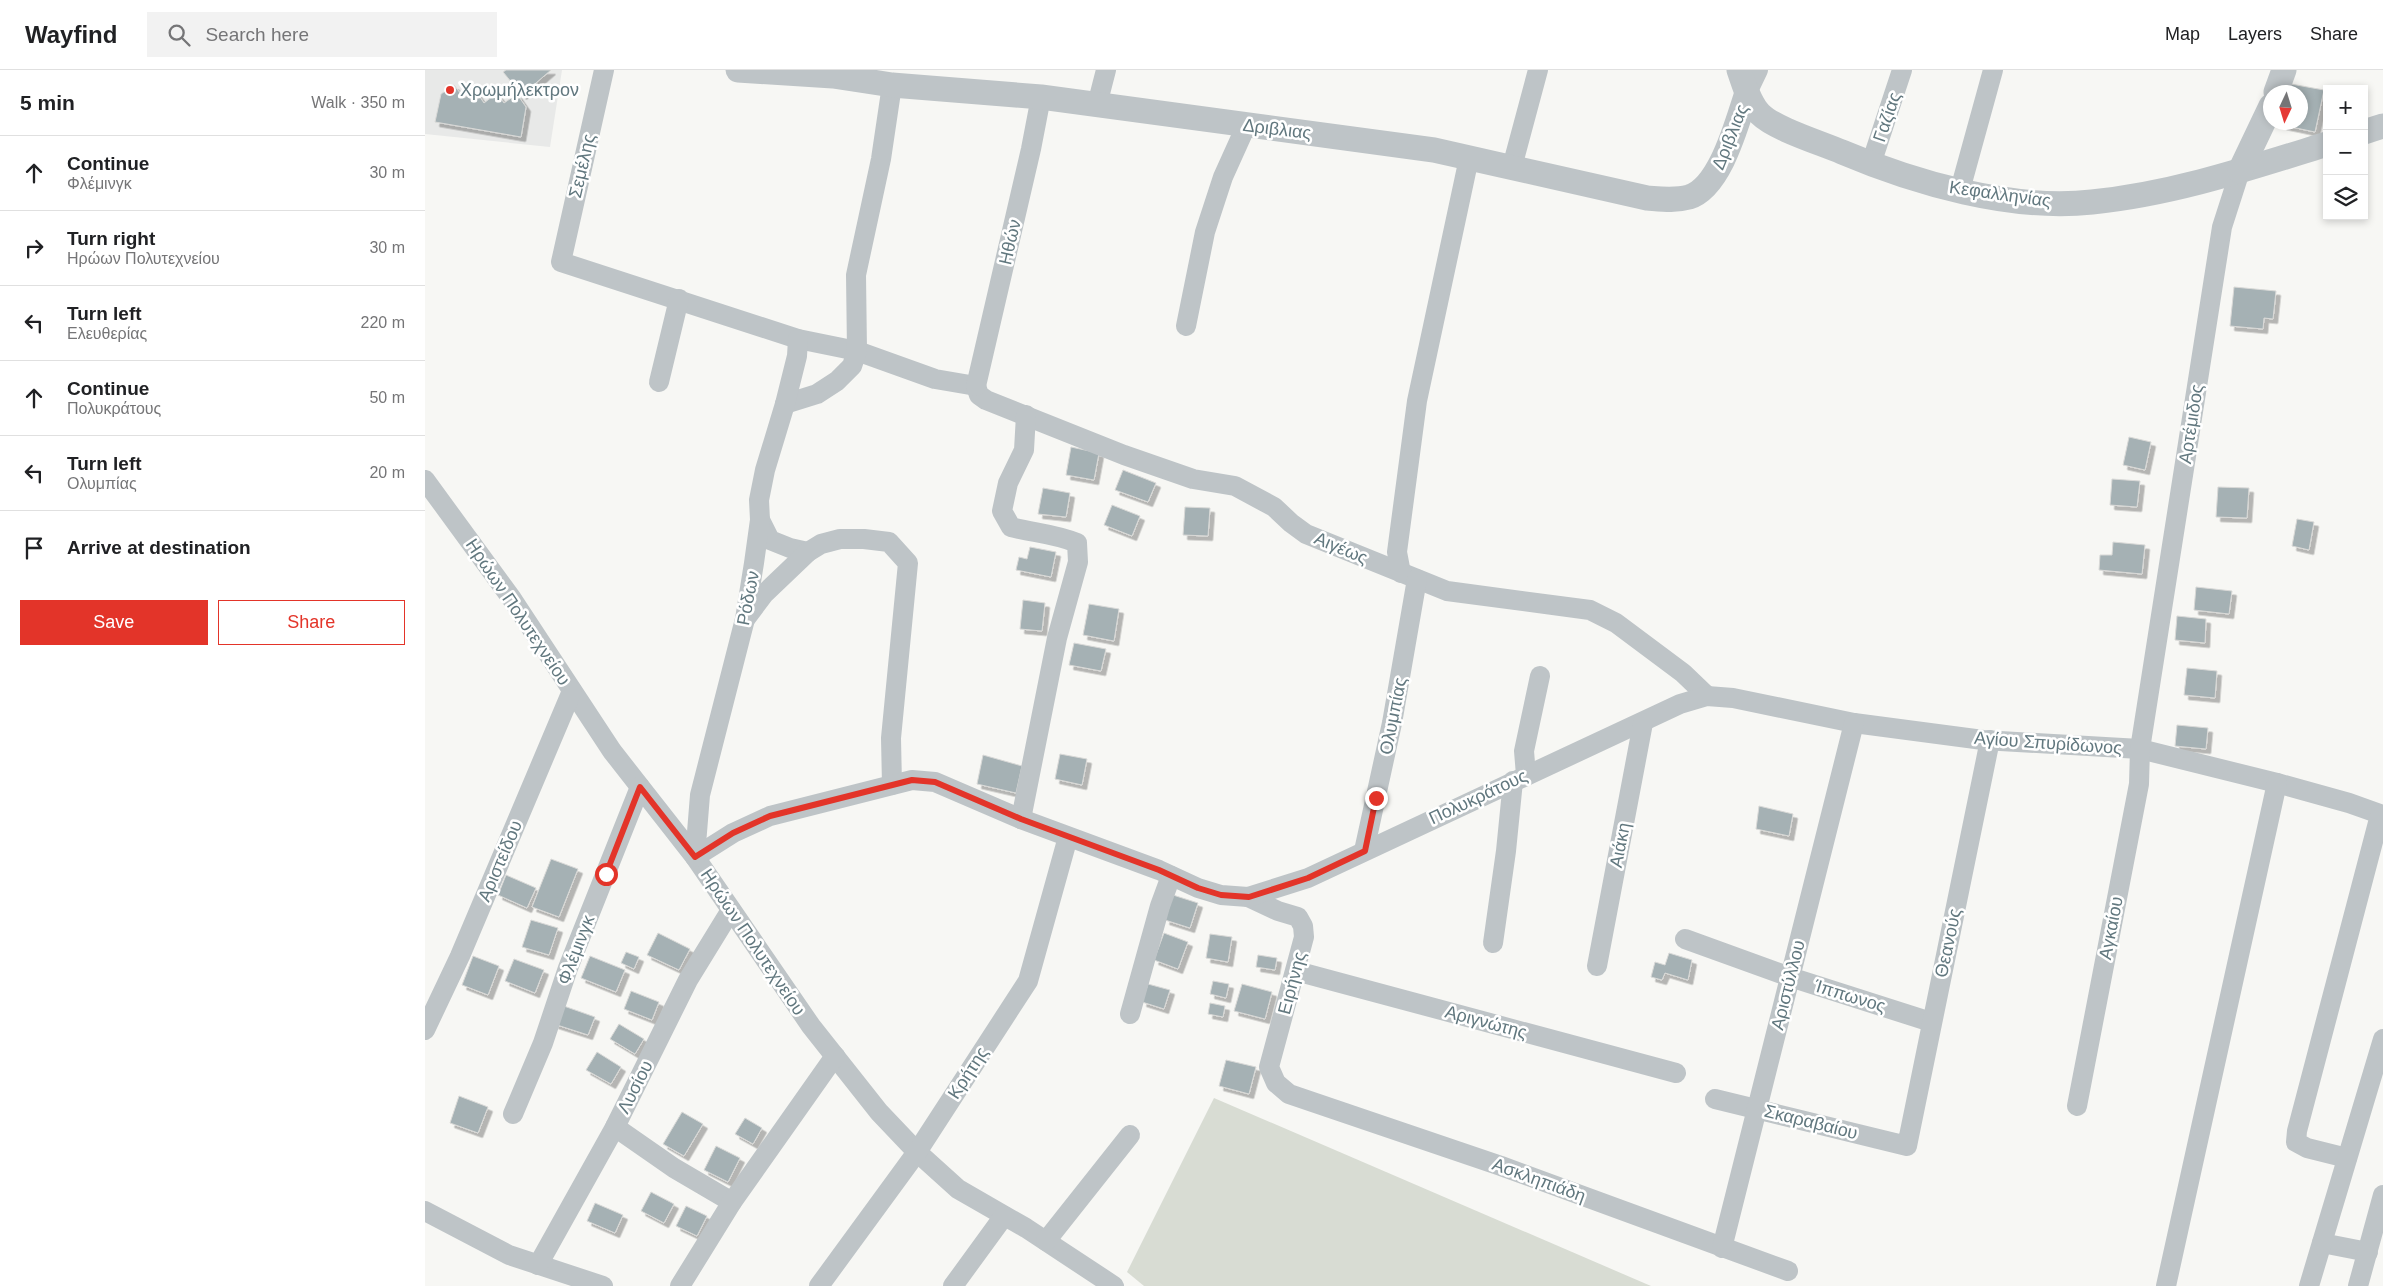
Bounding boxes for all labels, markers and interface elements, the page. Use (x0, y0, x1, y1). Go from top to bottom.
search box (147, 12, 497, 57)
text: Wayfind (25, 21, 117, 48)
icon: search (165, 21, 193, 49)
text: Search here (205, 24, 309, 45)
text: Map (2165, 24, 2200, 44)
text: Layers (2228, 24, 2282, 44)
text: Share (2310, 24, 2358, 44)
place label: Χρωμήλεκτρον (460, 80, 579, 100)
marker: Χρωμήλεκτρον (444, 84, 456, 96)
north arrow (2263, 85, 2308, 130)
map controls (2323, 85, 2368, 220)
button: + (2323, 85, 2368, 130)
street label: Γαζίας (1869, 89, 1905, 145)
text: 5 min (20, 91, 75, 114)
text: Walk · 350 m (311, 94, 405, 111)
street label: Δριβλιας (1708, 101, 1752, 173)
street label: Δριβλιας (1242, 115, 1313, 143)
button: − (2323, 130, 2368, 175)
street label: Σεμέλης (565, 132, 599, 200)
text: Continue (67, 153, 149, 174)
icon: ahead (20, 159, 48, 187)
text: 30 m (369, 164, 405, 181)
text: Φλέμινγκ (67, 175, 132, 192)
button: layers (2323, 175, 2368, 220)
street label: Κεφαλληνίας (1948, 177, 2052, 211)
street label: Ηθών (995, 217, 1025, 267)
text: Turn right (67, 228, 155, 249)
icon: right (20, 234, 48, 262)
text: 30 m (369, 239, 405, 256)
text: Ηρώων Πολυτεχνείου (67, 250, 220, 267)
text: Turn left (67, 303, 142, 324)
icon: left (20, 309, 48, 337)
text: 220 m (361, 314, 405, 331)
text: Ελευθερίας (67, 325, 147, 342)
text: Continue (67, 378, 149, 399)
street label: Αρτέμιδος (2175, 383, 2207, 465)
icon: ahead (20, 384, 48, 412)
text: 50 m (369, 389, 405, 406)
text: Πολυκράτους (67, 400, 161, 417)
text: Turn left (67, 453, 142, 474)
icon: left (20, 459, 48, 487)
text: 20 m (369, 464, 405, 481)
text: Ολυμπίας (67, 475, 137, 492)
street label: Αιγέως (1311, 528, 1371, 568)
icon: arrive (20, 534, 48, 562)
street label: Ηρώων Πολυτεχνείου (462, 535, 574, 689)
text: Arrive at destination (67, 537, 251, 558)
street label: Ρόδων (733, 569, 763, 627)
button: Save (20, 600, 208, 645)
button: Share (218, 600, 405, 645)
street label: Ολυμπίας (1376, 675, 1410, 756)
street label: Αγίου Σπυρίδωνος (1973, 728, 2123, 758)
street label: Πολυκράτους (1426, 765, 1531, 828)
route end (1365, 787, 1388, 810)
street label: Αριστείδου (474, 817, 526, 905)
street label: Αιάκη (1606, 821, 1634, 869)
route start (595, 863, 618, 886)
street label: Ηρώων Πολυτεχνείου (697, 865, 809, 1019)
street label: Αγκαίου (2095, 895, 2127, 961)
street label: Θεανούς (1931, 906, 1965, 979)
street label: Φλέμινγκ (554, 912, 599, 988)
street label: Αριστύλλου (1767, 938, 1809, 1032)
street label: Ειρήνης (1274, 949, 1310, 1016)
street label: Ίππωνος (1811, 975, 1888, 1016)
street label: Αριγνώτης (1443, 1001, 1529, 1043)
street label: Κρήτης (944, 1043, 992, 1103)
street label: Λυσίου (613, 1057, 657, 1117)
street label: Σκαραβαίου (1762, 1101, 1860, 1143)
street label: Ασκληπιάδη (1490, 1154, 1588, 1206)

